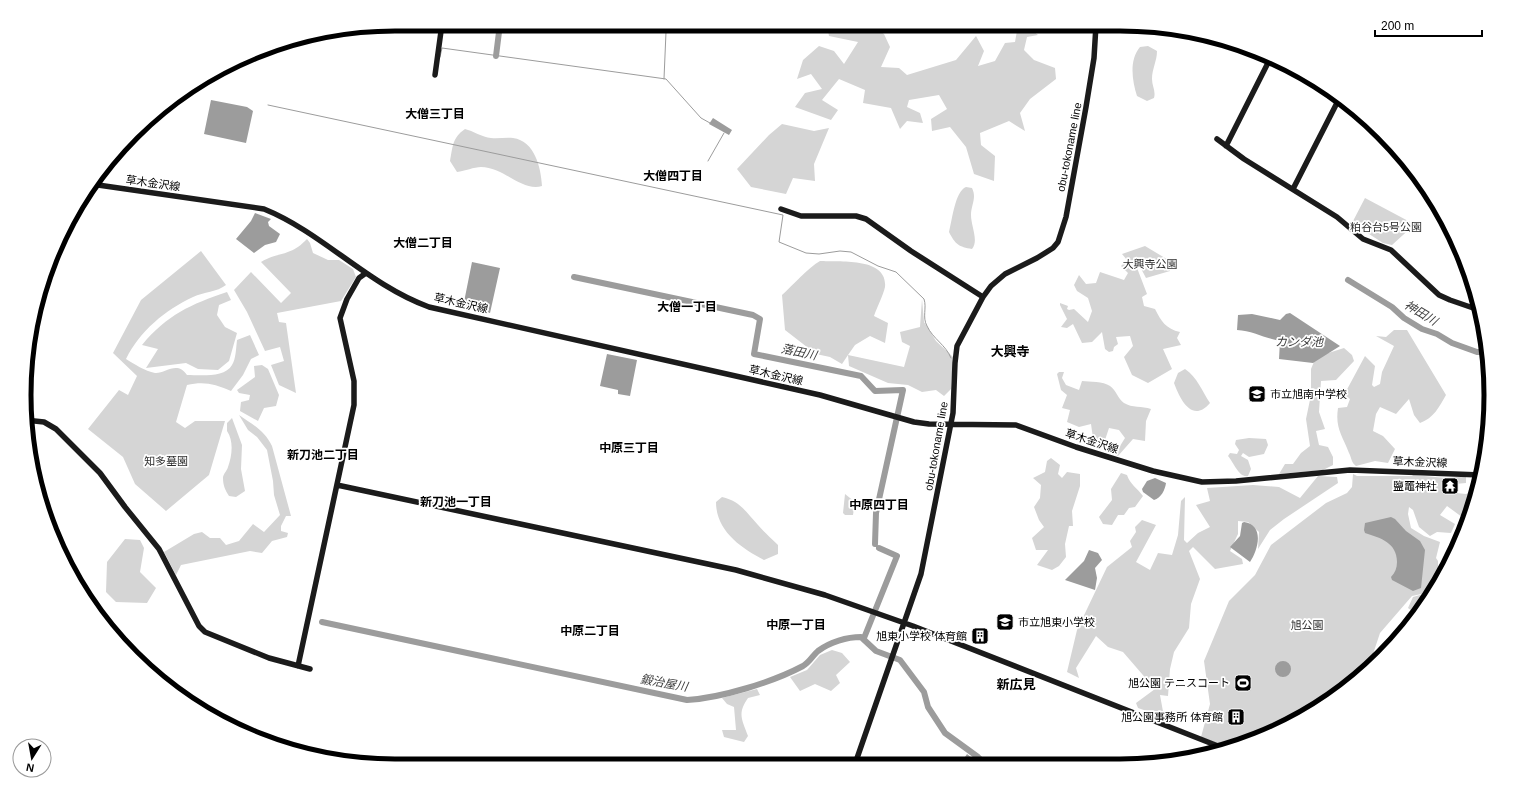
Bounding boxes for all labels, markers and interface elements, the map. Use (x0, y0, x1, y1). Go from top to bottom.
scale bar (1375, 12, 1482, 38)
text: 200 m (1381, 19, 1414, 33)
street label: obu-tokoname line (1054, 101, 1084, 193)
district label: 大僧三丁目 (405, 107, 465, 121)
district label: 大僧四丁目 (643, 169, 703, 183)
street label: 草木金沢線 (125, 173, 181, 193)
park label: 粕谷台5号公園 (1350, 221, 1422, 233)
district label: 大僧二丁目 (393, 236, 453, 250)
park label: 大興寺公園 (1123, 258, 1178, 270)
street label: 草木金沢線 (433, 291, 489, 315)
water label: 神田川 (1402, 298, 1442, 329)
district label: 大僧一丁目 (657, 300, 717, 314)
water label: カンダ池 (1275, 335, 1324, 349)
water label: 落田川 (780, 341, 820, 363)
district label: 大興寺 (990, 344, 1030, 359)
street label: 草木金沢線 (748, 363, 804, 387)
school or university icon: 市立旭南中学校 (1247, 384, 1267, 404)
place label: 市立旭南中学校 (1270, 388, 1347, 400)
street label: obu-tokoname line (922, 400, 950, 492)
street label: 草木金沢線 (1064, 427, 1120, 455)
district label: 中原三丁目 (599, 441, 659, 455)
district label: 新刀池二丁目 (287, 448, 359, 462)
park label: 知多墓園 (144, 455, 188, 467)
street label: 草木金沢線 (1392, 455, 1448, 469)
temple icon: 鹽竈神社 (1440, 476, 1460, 496)
place label: 鹽竈神社 (1393, 480, 1437, 492)
district label: 新刀池一丁目 (420, 495, 492, 509)
district label: 中原四丁目 (849, 498, 909, 512)
school or university icon: 市立旭東小学校 (995, 612, 1015, 632)
place label: 市立旭東小学校 (1018, 616, 1095, 628)
district label: 中原一丁目 (766, 618, 826, 632)
park label: 旭公園 (1291, 619, 1324, 631)
district label: 中原二丁目 (560, 624, 620, 638)
building icon: 旭東小学校 体育館 (970, 626, 990, 646)
place label: 旭東小学校 体育館 (876, 630, 967, 642)
water label: 鍛治屋川 (639, 672, 691, 694)
sports icon: 旭公園 テニスコート (1233, 673, 1253, 693)
district label: 新広見 (996, 677, 1036, 692)
place label: 旭公園 テニスコート (1128, 677, 1230, 689)
building icon: 旭公園事務所 体育館 (1226, 707, 1246, 727)
place label: 旭公園事務所 体育館 (1121, 711, 1223, 723)
north arrow (12, 738, 52, 778)
text: N (25, 761, 35, 774)

